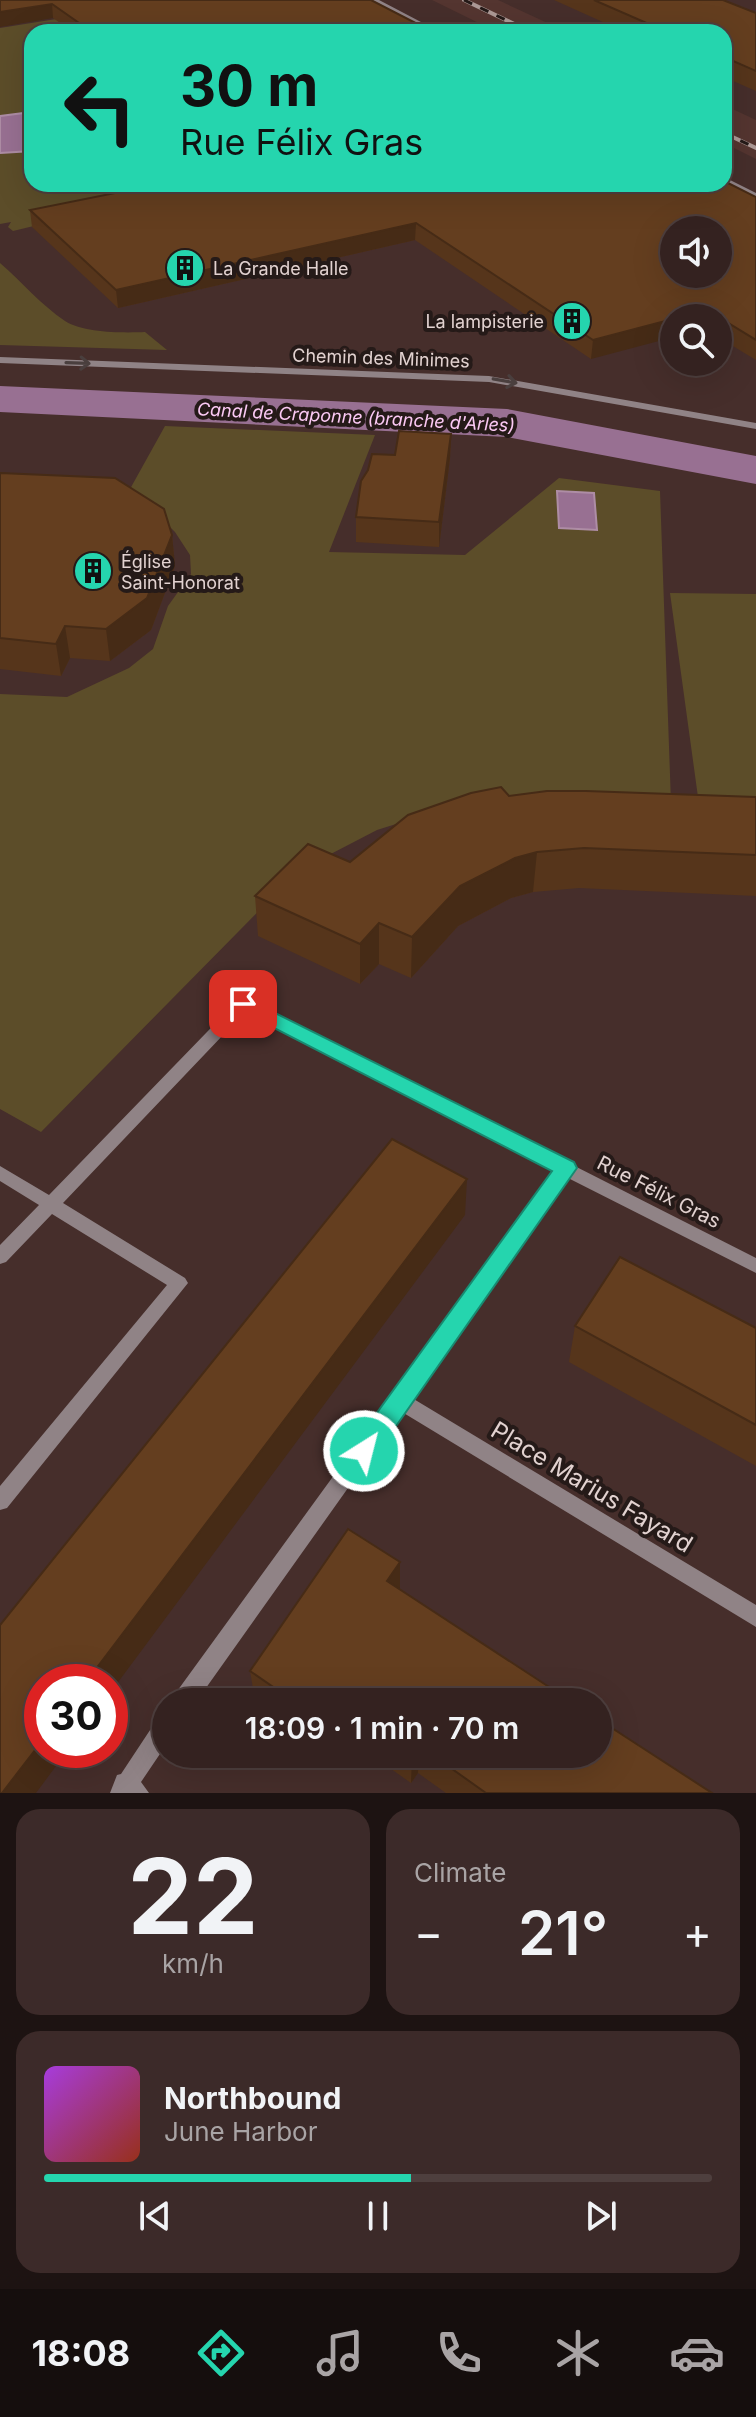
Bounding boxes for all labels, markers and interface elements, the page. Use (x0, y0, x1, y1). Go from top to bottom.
text: 30 m (180, 52, 318, 120)
icon: left (48, 56, 152, 160)
text: Rue Félix Gras (180, 120, 423, 164)
map controls (660, 216, 732, 376)
button: sound (660, 216, 732, 288)
building icon: La Grande Halle (164, 247, 206, 289)
place label: La Grande Halle (213, 258, 349, 279)
building icon: La lampisterie (551, 300, 593, 342)
button: search (660, 304, 732, 376)
place label: La lampisterie (425, 311, 544, 332)
street label: Chemin des Minimes (292, 344, 470, 372)
one-way arrow (64, 355, 91, 370)
one-way arrow (492, 375, 518, 390)
water label: Canal de Craponne (branche d'Arles) (196, 398, 516, 436)
building icon: Église Saint-Honorat (72, 550, 114, 592)
place label: Église Saint-Honorat (121, 550, 240, 593)
pin (209, 970, 277, 1038)
icon: arrive (221, 982, 265, 1026)
street label: Rue Félix Gras (593, 1151, 725, 1233)
position arrow (322, 1409, 406, 1493)
street label: Place Marius Fayard (486, 1415, 698, 1559)
speed limit sign: 30 (24, 1664, 128, 1768)
text: 18:09 · 1 min · 70 m (245, 1710, 519, 1746)
text: 22 (127, 1833, 259, 1959)
text: Climate (414, 1857, 506, 1888)
text: 21° (518, 1897, 608, 1969)
text: − (414, 1906, 443, 1960)
text: + (683, 1906, 712, 1960)
text: km/h (162, 1948, 224, 1979)
text: Northbound (164, 2080, 341, 2116)
text: June Harbor (164, 2116, 317, 2147)
icon: previous (133, 2194, 177, 2238)
icon: pause (356, 2194, 400, 2238)
icon: next (579, 2194, 623, 2238)
icon: directions (193, 2325, 249, 2381)
icon: music (312, 2325, 368, 2381)
icon: phone (431, 2325, 487, 2381)
icon: climate (550, 2325, 606, 2381)
icon: car (669, 2325, 725, 2381)
text: 18:08 (31, 2331, 130, 2375)

